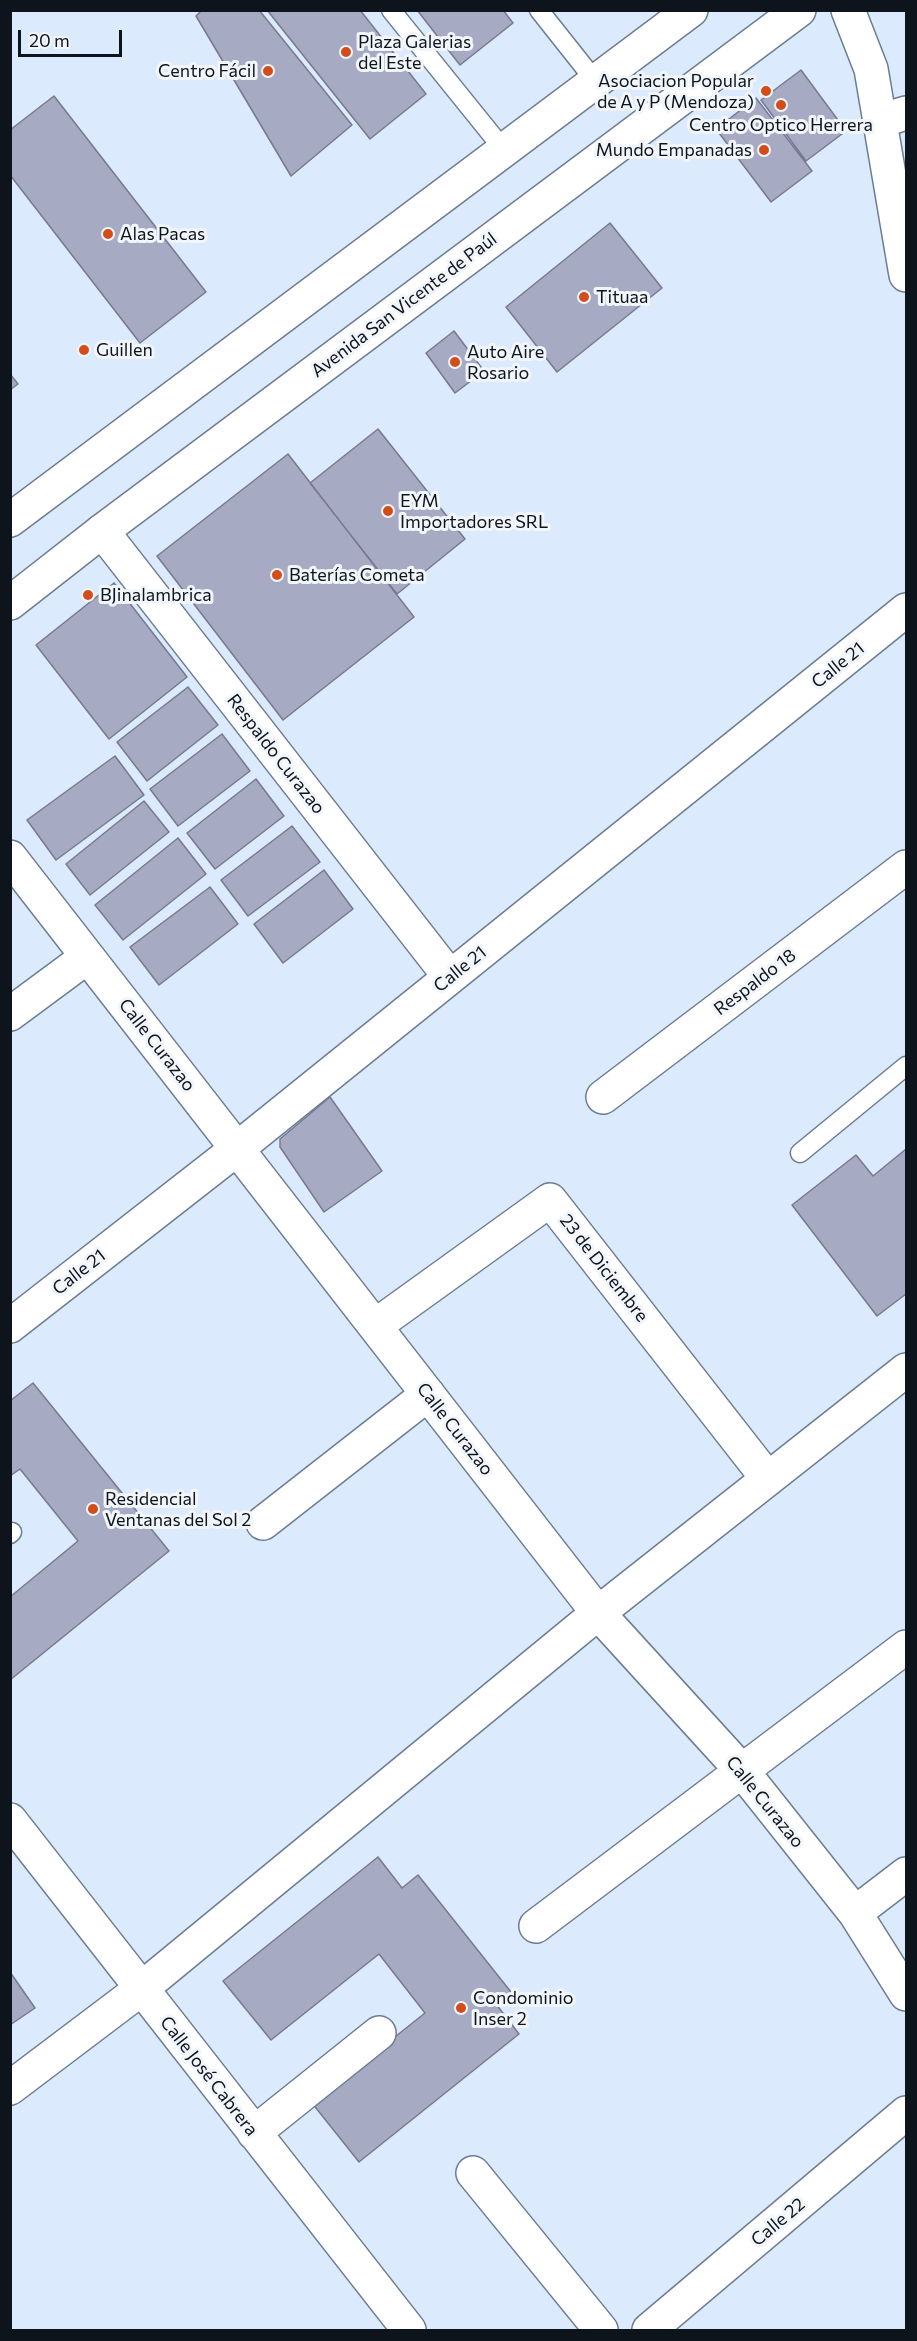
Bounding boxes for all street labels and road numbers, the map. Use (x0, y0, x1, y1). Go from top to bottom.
street label: Avenida San Vicente de Paúl (307, 228, 501, 382)
street label: Calle 21 (807, 637, 869, 693)
street label: Respaldo Curazao (222, 690, 330, 818)
street label: Calle 21 (429, 941, 491, 997)
street label: Respaldo 18 (710, 944, 800, 1020)
street label: Calle Curazao (114, 994, 200, 1096)
street label: 23 de Diciembre (555, 1210, 653, 1326)
street label: Calle 21 (48, 1245, 110, 1299)
street label: Calle Curazao (412, 1378, 498, 1480)
street label: Calle Curazao (721, 1752, 809, 1852)
street label: Calle José Cabrera (156, 2012, 262, 2140)
street label: Calle 22 (747, 2193, 809, 2251)

